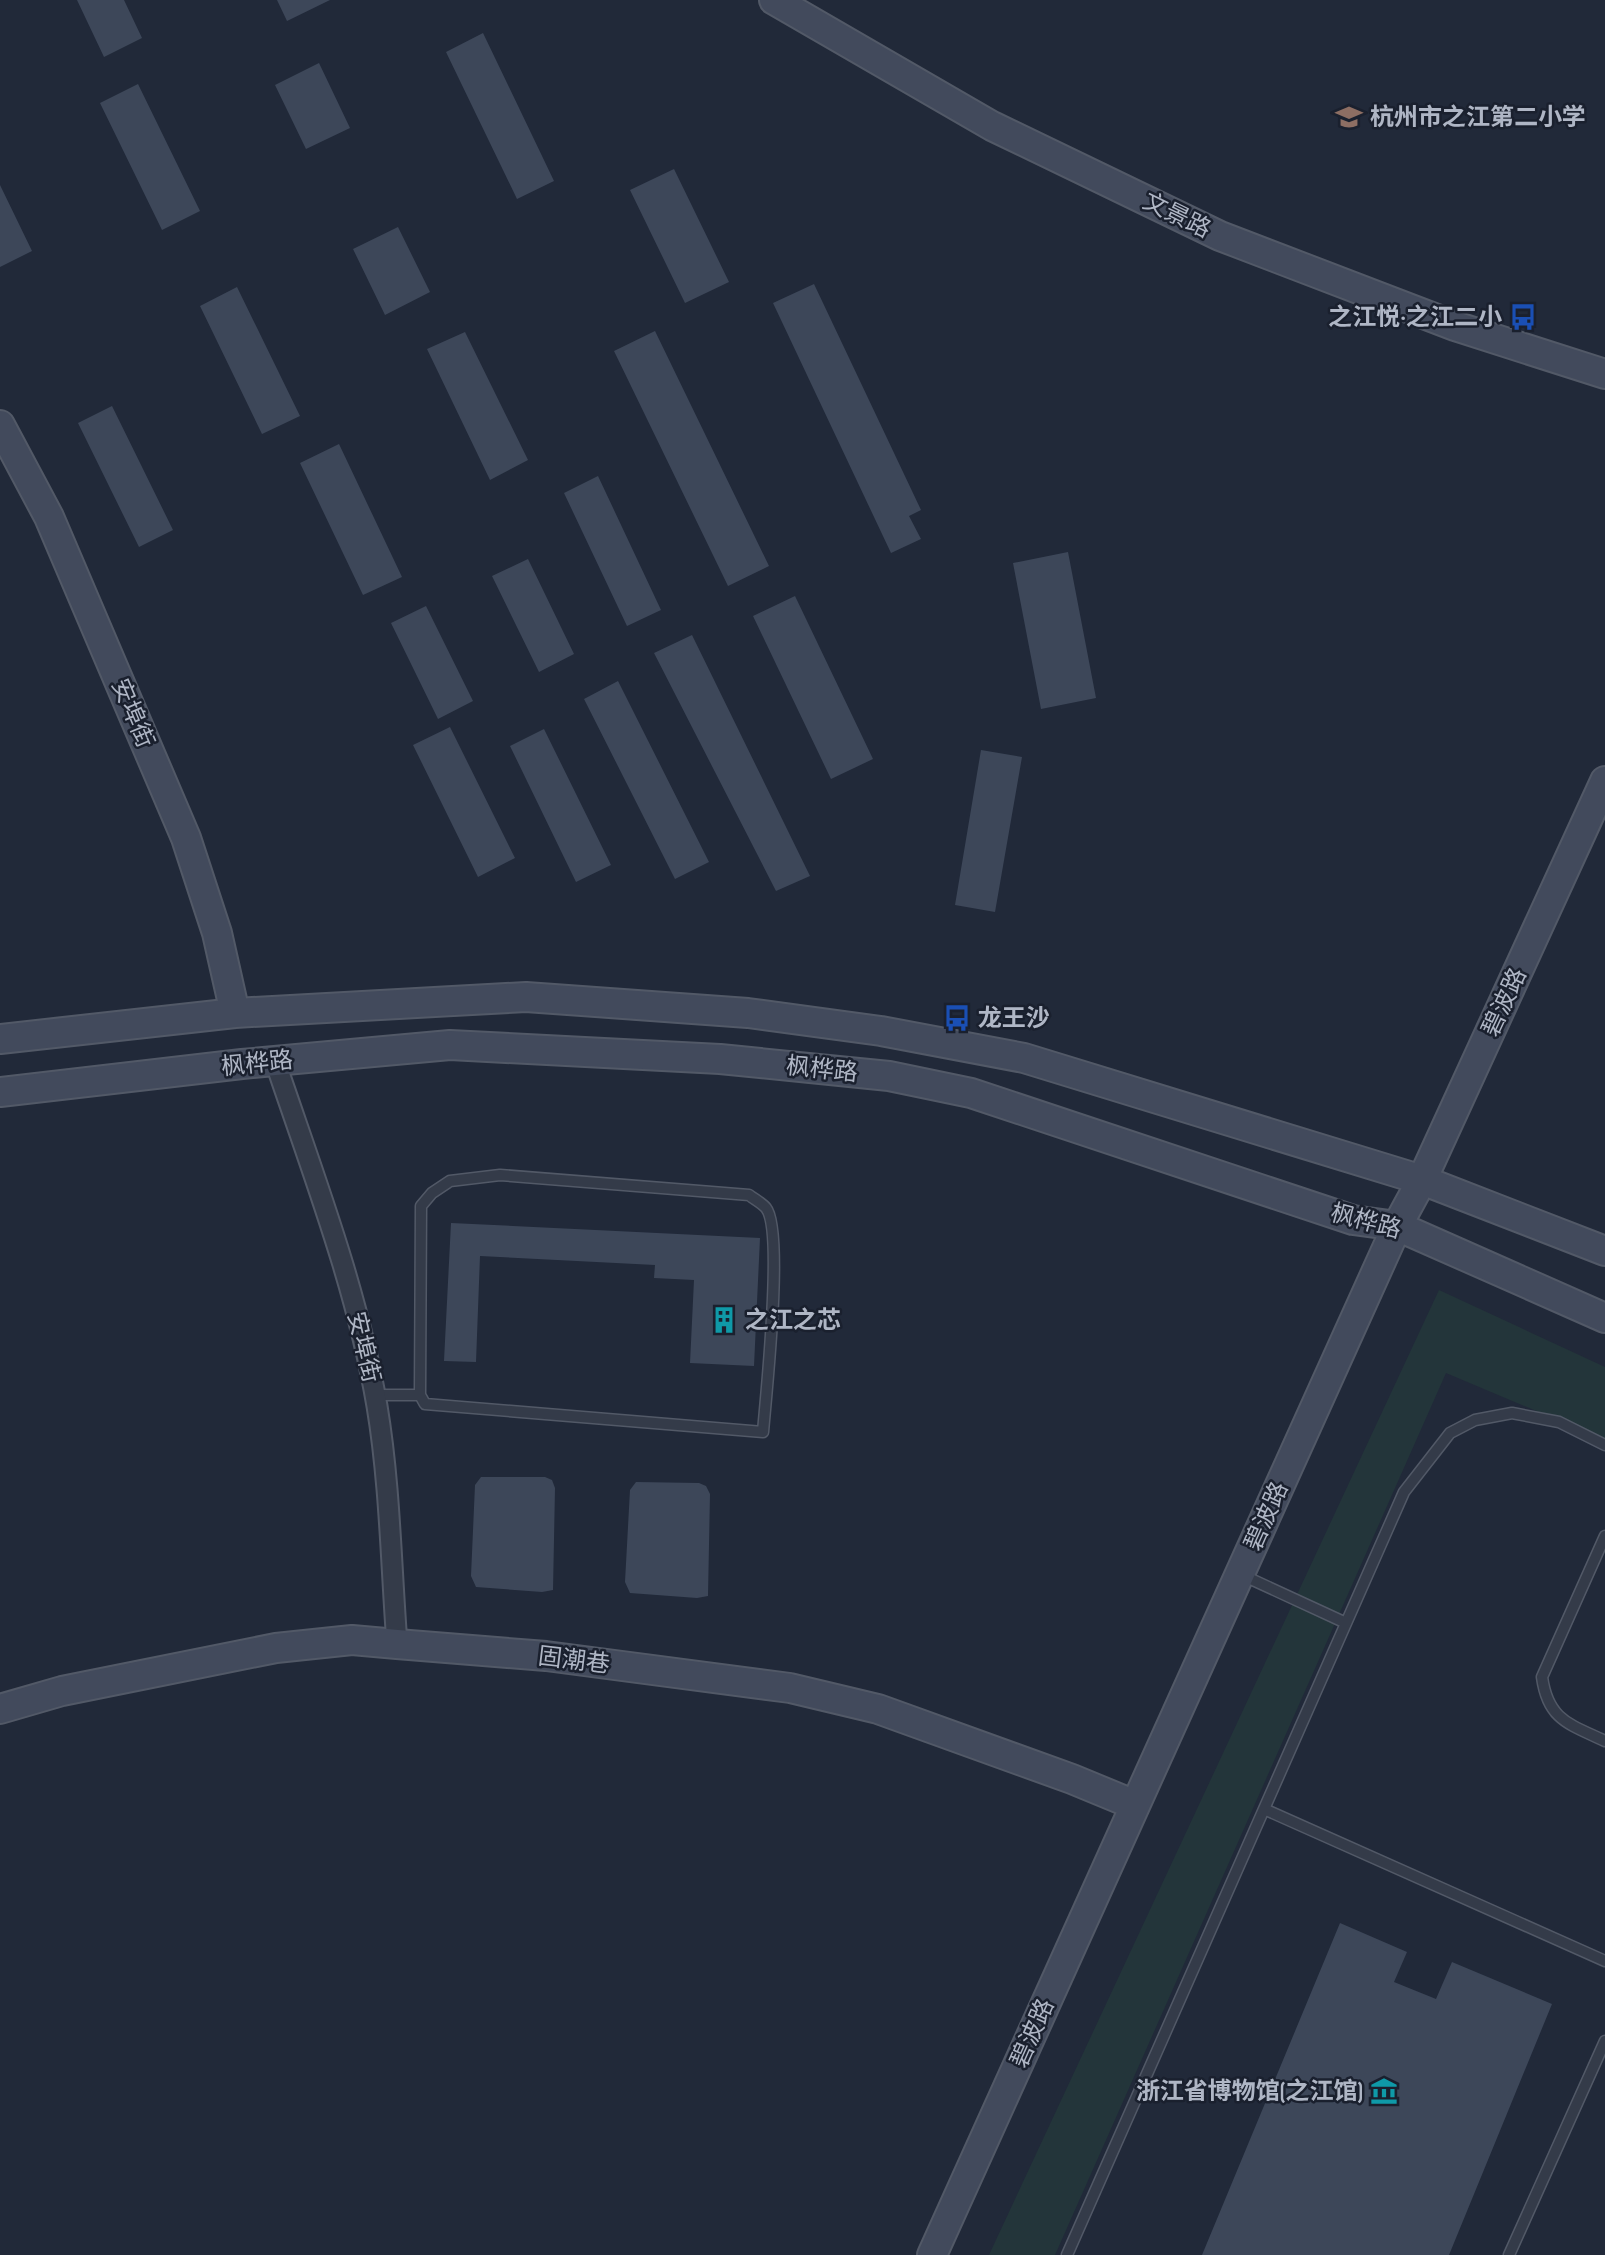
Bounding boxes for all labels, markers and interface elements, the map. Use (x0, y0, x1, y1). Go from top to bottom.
school or university icon: 杭州市之江第二小学 (1334, 102, 1364, 132)
place label: 杭州市之江第二小学 (1370, 103, 1586, 132)
street label: 文景路 (1138, 187, 1215, 244)
bus stop icon: 之江悦·之江二小 (1508, 302, 1538, 332)
place label: 之江悦·之江二小 (1328, 303, 1502, 332)
street label: 安埠街 (105, 674, 160, 752)
street label: 碧波路 (1476, 963, 1533, 1041)
bus stop icon: 龙王沙 (942, 1003, 972, 1033)
place label: 龙王沙 (978, 1004, 1050, 1033)
street label: 枫桦路 (220, 1045, 294, 1082)
street label: 枫桦路 (785, 1051, 859, 1088)
street label: 枫桦路 (1327, 1198, 1404, 1245)
building icon: 之江之芯 (709, 1305, 739, 1335)
place label: 之江之芯 (745, 1306, 841, 1335)
street label: 安埠街 (341, 1309, 386, 1385)
street label: 碧波路 (1239, 1477, 1294, 1555)
street label: 固潮巷 (536, 1642, 611, 1679)
street label: 碧波路 (1005, 1994, 1060, 2072)
museum icon: 浙江省博物馆(之江馆) (1369, 2076, 1399, 2106)
place label: 浙江省博物馆(之江馆) (1136, 2077, 1363, 2106)

